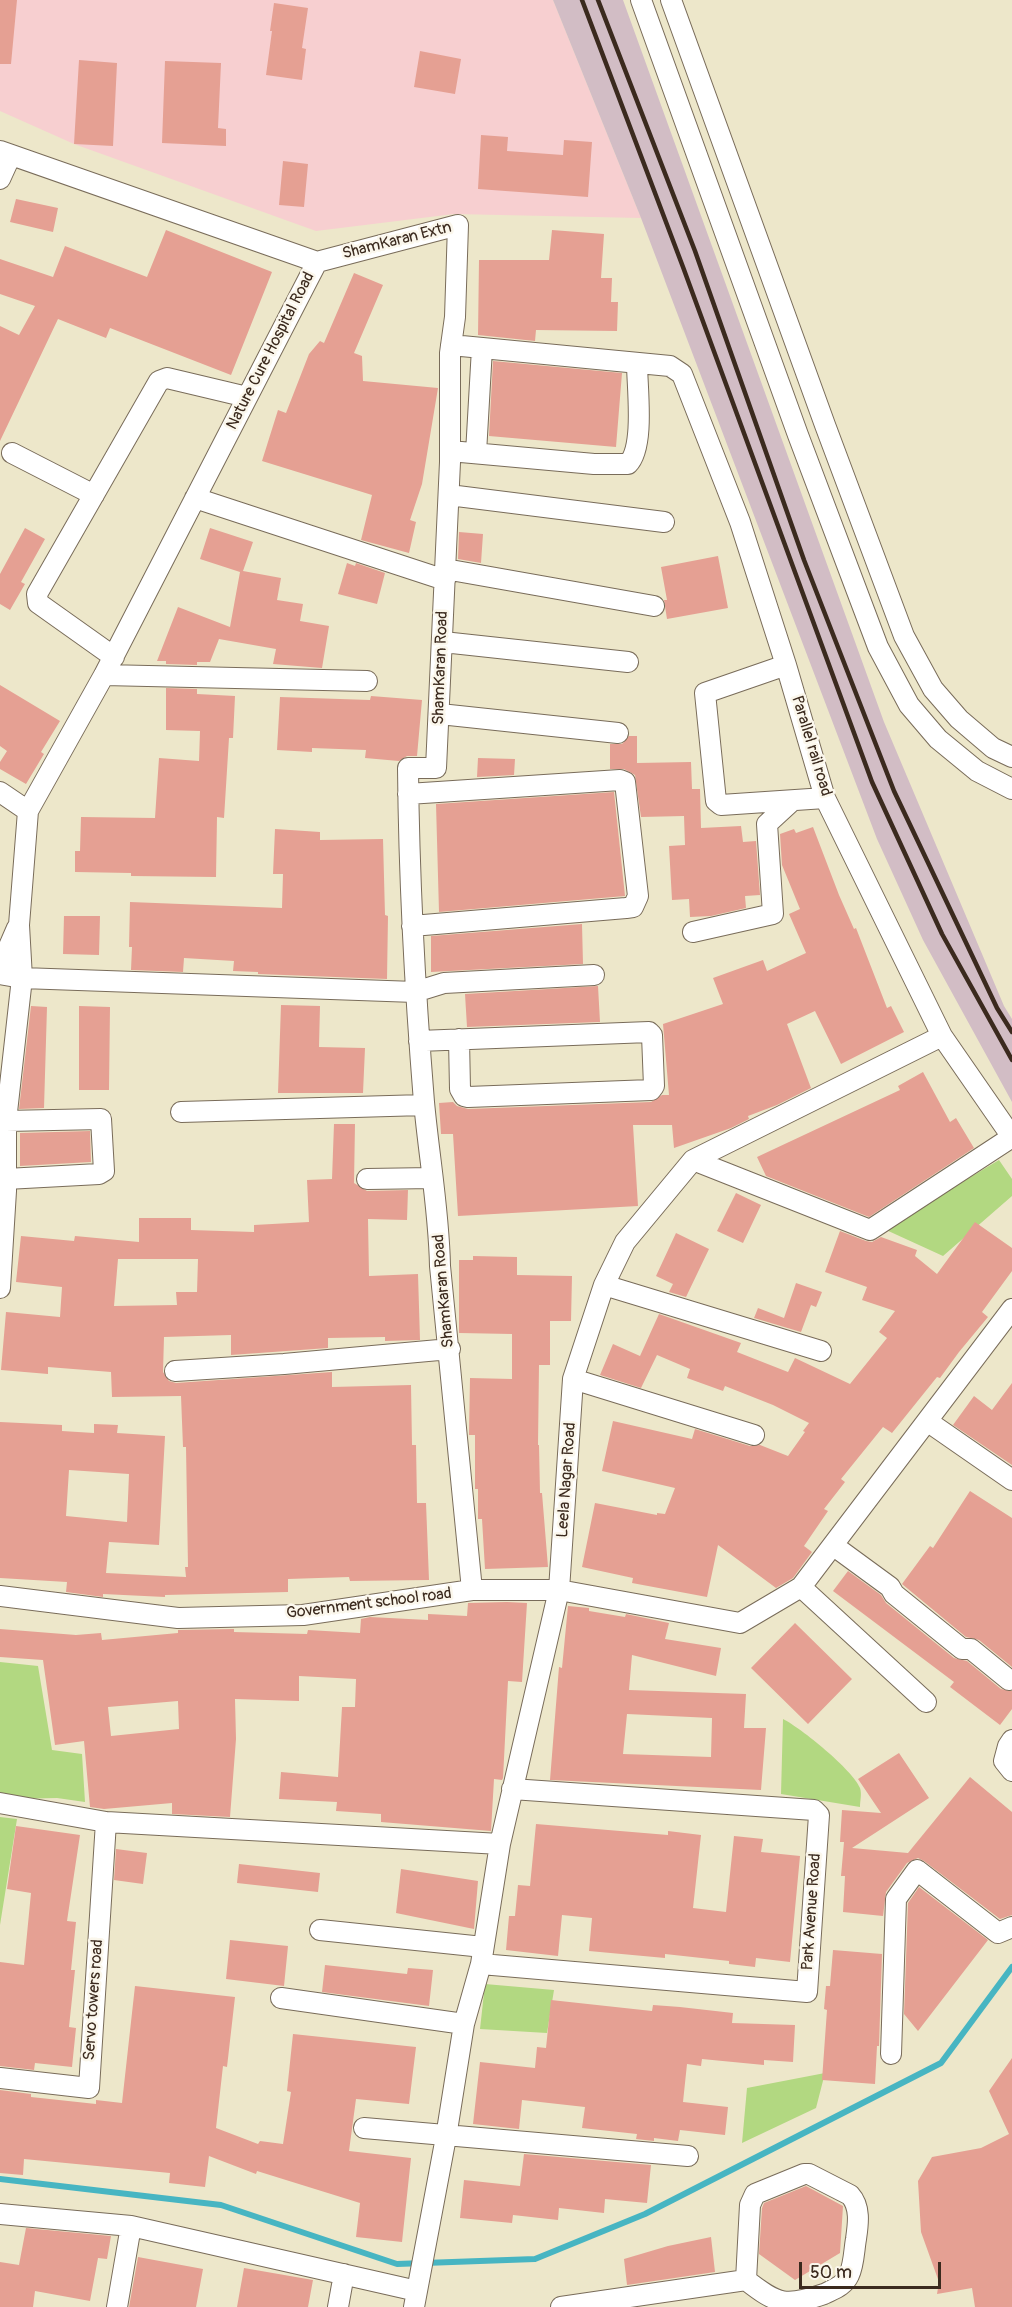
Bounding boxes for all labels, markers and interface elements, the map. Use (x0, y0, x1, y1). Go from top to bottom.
street label: ShamKaran Extn (340, 218, 454, 264)
street label: Nature Cure Hospital Road (223, 269, 319, 433)
street label: ShamKaran Road (429, 611, 453, 725)
street label: Parallel rail road (787, 693, 835, 799)
street label: ShamKaran Road (429, 1233, 459, 1349)
street label: Leela Nagar Road (553, 1422, 581, 1538)
street label: Government school road (285, 1584, 453, 1624)
street label: Park Avenue Road (798, 1853, 826, 1971)
street label: Servo towers road (80, 1939, 108, 2061)
scale bar (802, 2250, 944, 2288)
text: 50 m (810, 2261, 852, 2284)

